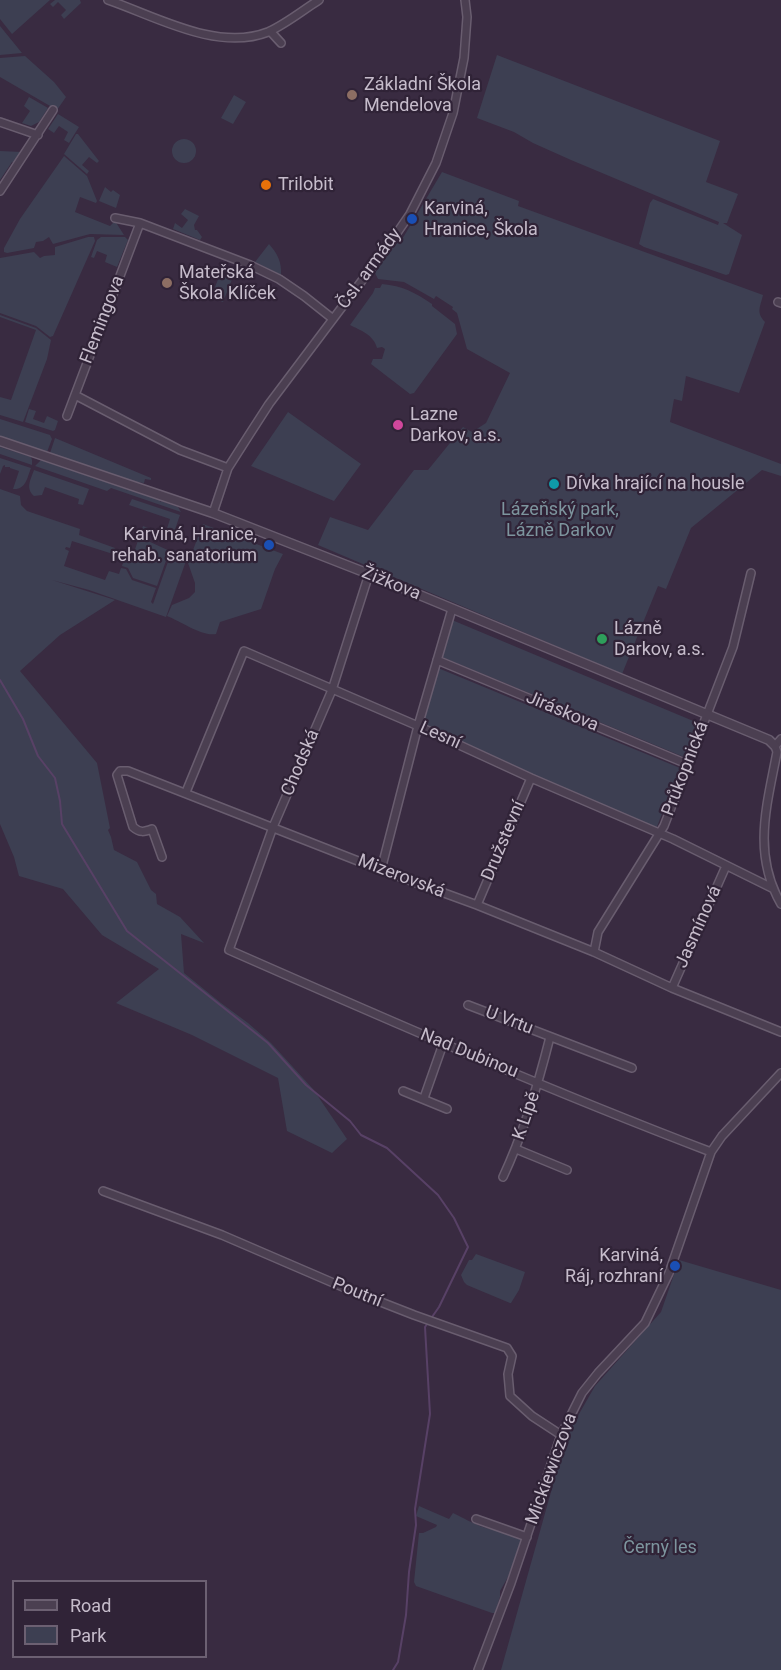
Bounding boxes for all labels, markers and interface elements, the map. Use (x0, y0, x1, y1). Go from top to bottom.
place label: Základní Škola Mendelova (364, 74, 481, 116)
marker: Základní Škola Mendelova (345, 88, 359, 102)
place label: Trilobit (278, 174, 334, 196)
marker: Trilobit (259, 178, 273, 192)
place label: Karviná, Hranice, Škola (424, 198, 538, 240)
marker: Karviná, Hranice, Škola (405, 212, 419, 226)
street label: Čsl. armády (333, 224, 407, 314)
place label: Mateřská Škola Klíček (179, 262, 276, 304)
street label: Flemingova (76, 273, 130, 367)
marker: Mateřská Škola Klíček (160, 276, 174, 290)
place label: Lazne Darkov, a.s. (410, 404, 501, 446)
marker: Lazne Darkov, a.s. (391, 418, 405, 432)
place label: Dívka hrající na housle (566, 473, 744, 495)
marker: Dívka hrající na housle (547, 477, 561, 491)
park label: Lázeňský park, Lázně Darkov (501, 499, 619, 542)
place label: Karviná, Hranice, rehab. sanatorium (112, 524, 257, 566)
marker: Karviná, Hranice, rehab. sanatorium (262, 538, 276, 552)
street label: Žižkova (358, 562, 424, 606)
place label: Lázně Darkov, a.s. (614, 618, 705, 660)
marker: Lázně Darkov, a.s. (595, 632, 609, 646)
street label: Jiráskova (522, 687, 602, 737)
street label: Lesní (416, 717, 464, 755)
street label: Průkopnická (658, 719, 714, 819)
street label: Chodská (277, 726, 325, 800)
street label: Družstevní (478, 798, 530, 884)
street label: Mizerovská (354, 851, 448, 903)
street label: Jasmínová (671, 883, 727, 971)
street label: U Vrtu (482, 1002, 536, 1040)
street label: Nad Dubinou (417, 1025, 521, 1083)
street label: K Lípě (509, 1089, 545, 1143)
place label: Karviná, Ráj, rozhraní (565, 1245, 663, 1288)
marker: Karviná, Ráj, rozhraní (668, 1259, 682, 1273)
street label: Poutní (329, 1273, 385, 1313)
street label: Mickiewiczova (522, 1410, 582, 1528)
park label: Černý les (623, 1537, 697, 1559)
legend (12, 1580, 207, 1658)
text: Road (70, 1595, 111, 1616)
text: Park (70, 1625, 106, 1646)

